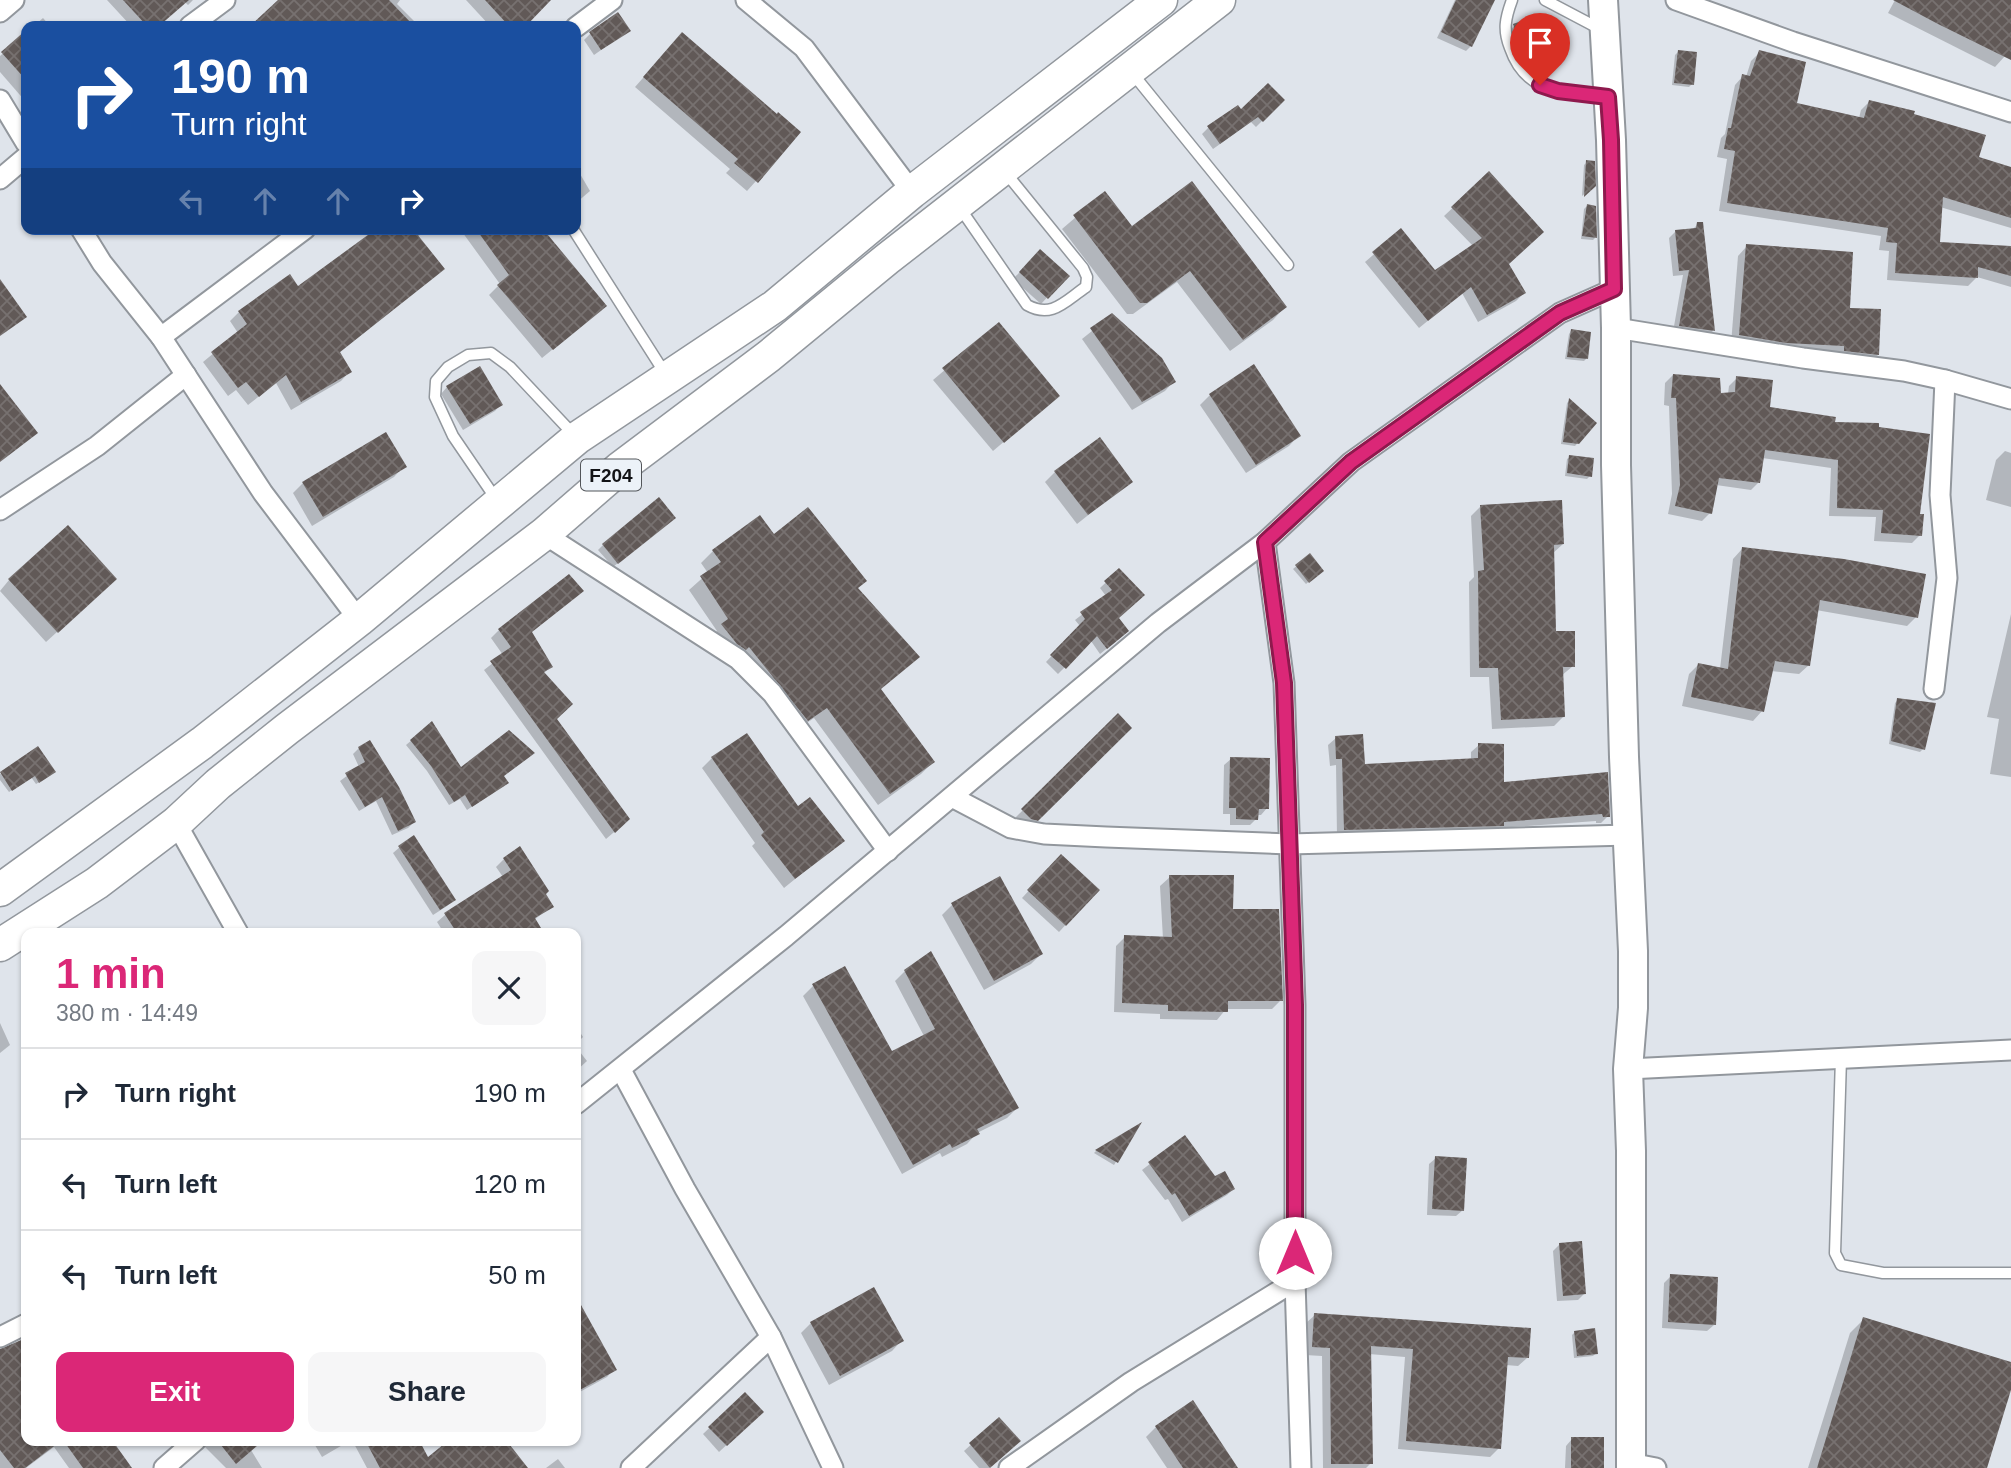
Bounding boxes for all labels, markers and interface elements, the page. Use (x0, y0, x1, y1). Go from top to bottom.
pin (1510, 13, 1570, 85)
icon: arrive (1521, 24, 1559, 62)
icon: right (56, 49, 147, 140)
text: 190 m (171, 49, 310, 103)
text: Turn right (171, 106, 307, 142)
icon: left (173, 182, 211, 220)
icon: ahead (246, 182, 284, 220)
icon: ahead (319, 182, 357, 220)
icon: right (392, 182, 430, 220)
road number: F204 (581, 460, 641, 490)
text: 1 min (56, 950, 166, 997)
button: close (472, 951, 546, 1025)
text: 380 m · 14:49 (56, 1000, 198, 1026)
icon: right (56, 1075, 94, 1113)
text: Turn right (115, 1078, 236, 1108)
text: 190 m (474, 1078, 546, 1108)
icon: left (56, 1166, 94, 1204)
text: Turn left (115, 1169, 217, 1199)
text: 120 m (474, 1169, 546, 1199)
position arrow (1258, 1216, 1332, 1290)
icon: left (56, 1257, 94, 1295)
text: Turn left (115, 1260, 217, 1290)
text: 50 m (488, 1260, 546, 1290)
button: Exit (56, 1352, 294, 1432)
button: Share (308, 1352, 546, 1432)

